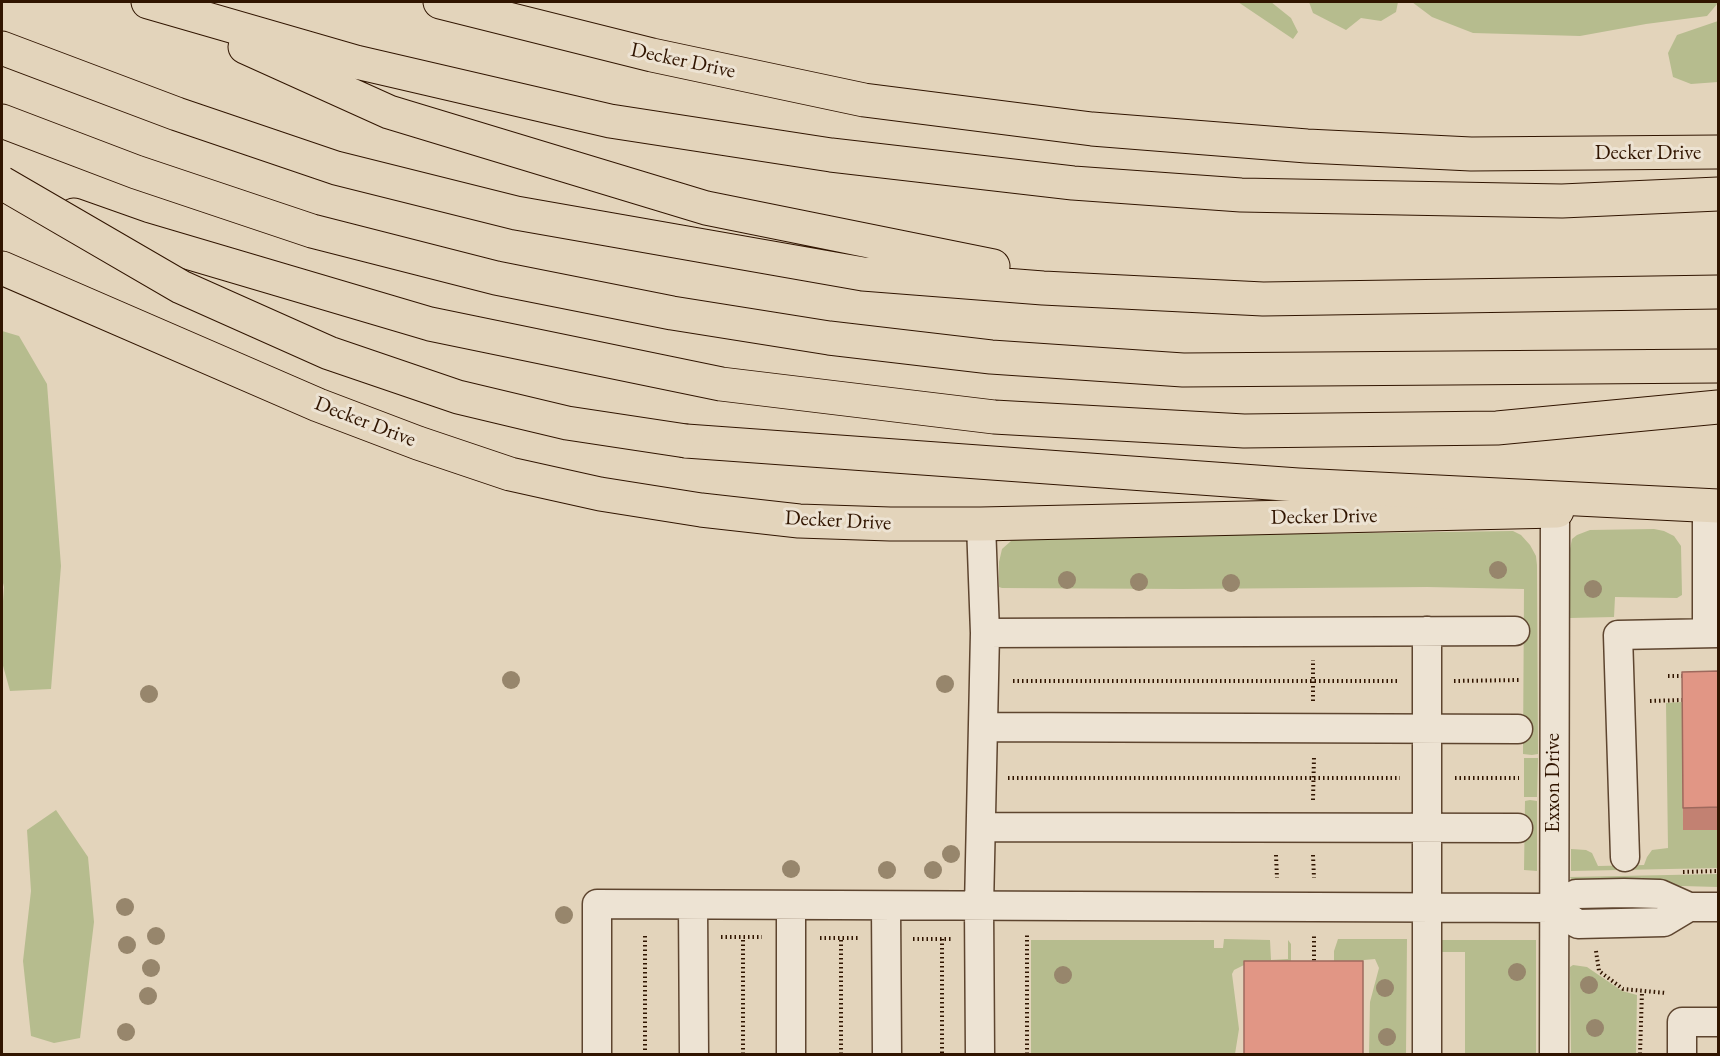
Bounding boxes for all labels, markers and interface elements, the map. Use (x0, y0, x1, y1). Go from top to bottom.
street label: Decker Drive (628, 38, 738, 84)
street label: Decker Drive (1595, 140, 1701, 166)
street label: Decker Drive (311, 391, 419, 453)
street label: Decker Drive (1271, 503, 1377, 531)
street label: Decker Drive (784, 506, 892, 536)
street label: Exxon Drive (1540, 733, 1566, 833)

